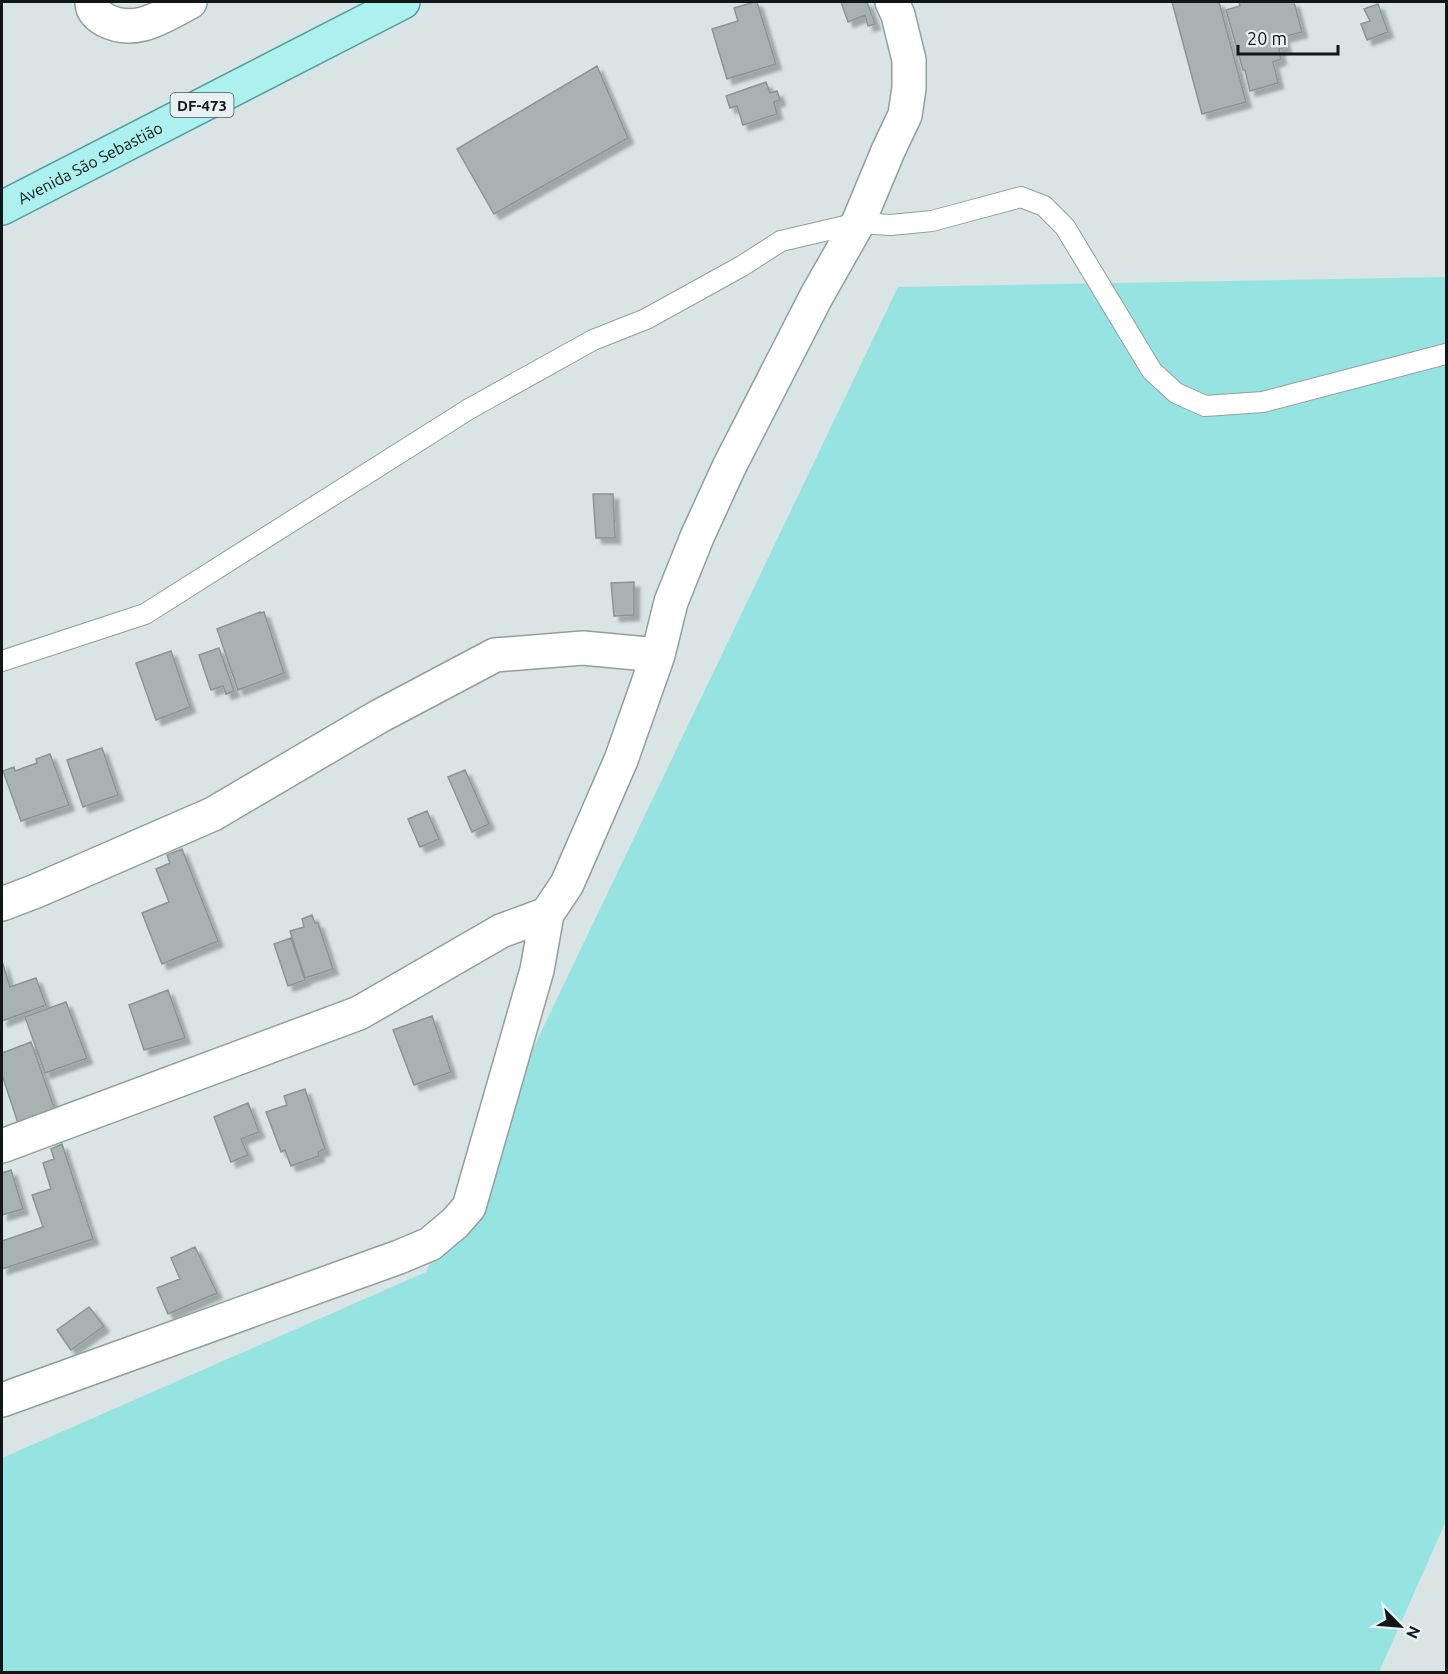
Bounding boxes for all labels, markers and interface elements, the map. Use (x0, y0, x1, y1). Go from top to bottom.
scale bar (1238, 18, 1338, 56)
text: 20 m (1247, 28, 1287, 48)
road number: DF-473 (170, 93, 234, 117)
street label: Avenida São Sebastião (15, 118, 166, 207)
north arrow (1370, 1596, 1430, 1656)
text: N (1403, 1623, 1424, 1642)

